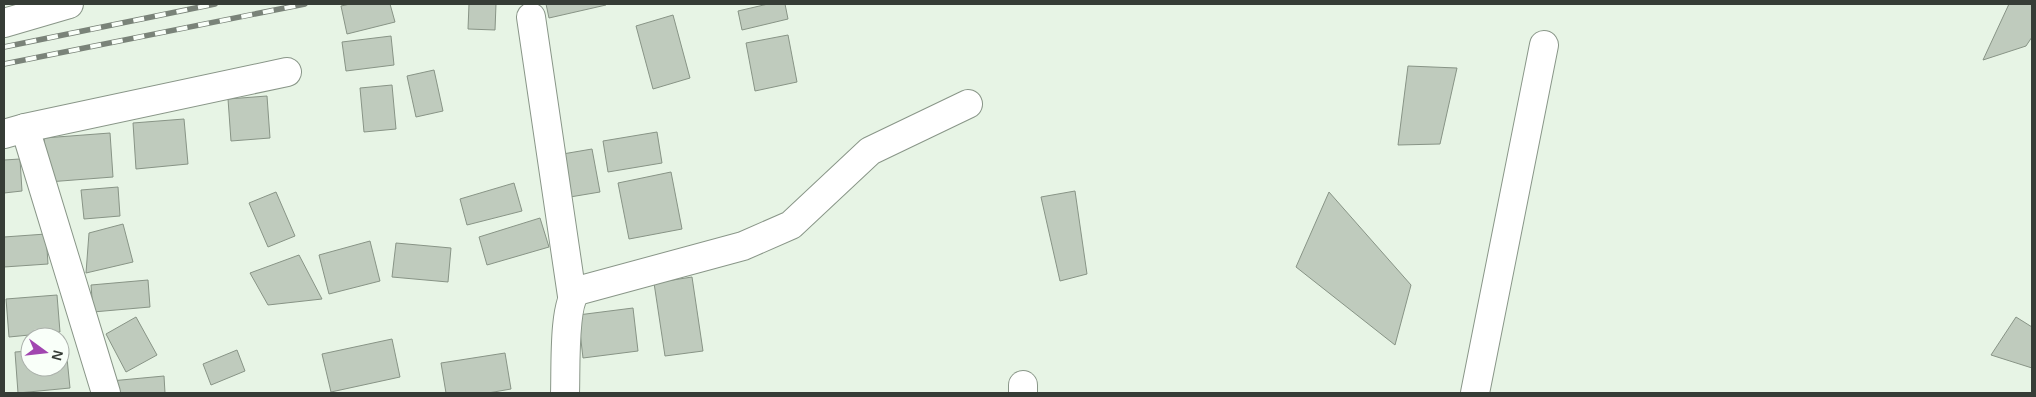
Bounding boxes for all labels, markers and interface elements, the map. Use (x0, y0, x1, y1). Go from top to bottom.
north arrow (20, 327, 70, 377)
text: N (49, 348, 67, 362)

